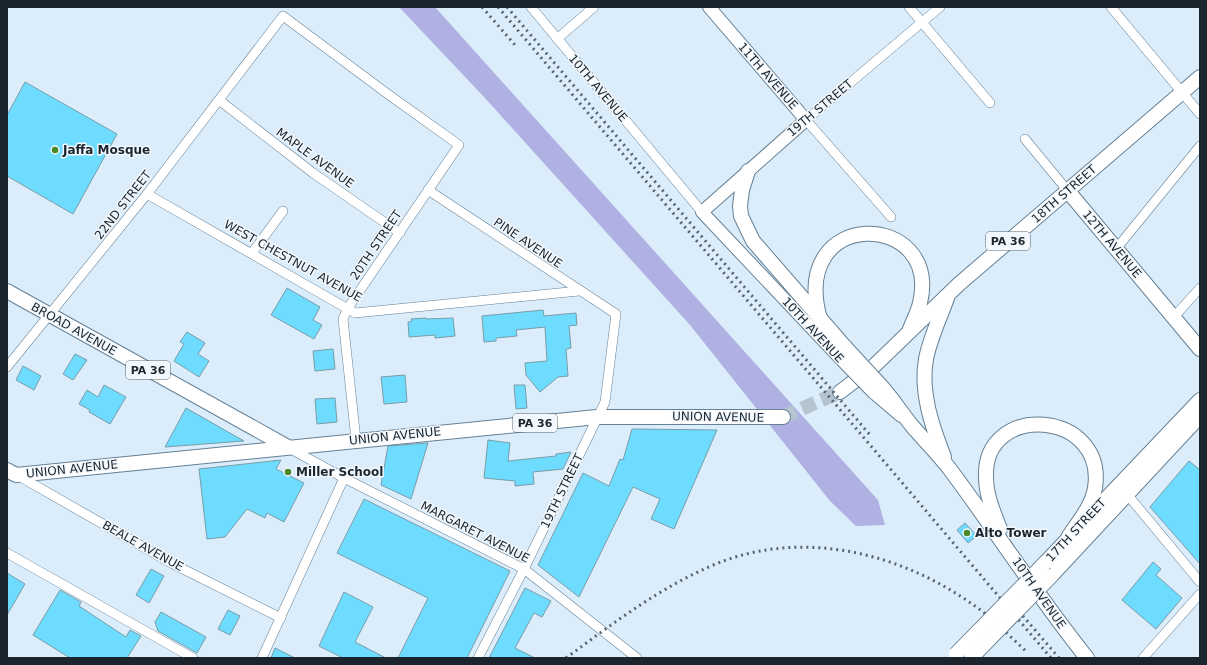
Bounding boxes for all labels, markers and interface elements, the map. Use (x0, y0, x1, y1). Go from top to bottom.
street label: 11TH AVENUE (735, 40, 801, 112)
street label: 10TH AVENUE (566, 51, 630, 125)
street label: 19TH STREET (784, 76, 856, 139)
street label: MAPLE AVENUE (273, 125, 357, 191)
place label: Jaffa Mosque (62, 143, 150, 157)
marker: Jaffa Mosque (50, 145, 60, 155)
street label: 18TH STREET (1029, 162, 1100, 226)
street label: 22ND STREET (92, 167, 154, 242)
street label: 20TH STREET (347, 207, 405, 283)
street label: 12TH AVENUE (1080, 207, 1144, 281)
street label: PINE AVENUE (491, 215, 565, 271)
street label: WEST CHESTNUT AVENUE (222, 217, 364, 305)
road number: PA 36 (986, 232, 1030, 250)
street label: 10TH AVENUE (779, 295, 847, 365)
street label: BROAD AVENUE (29, 300, 119, 358)
road number: PA 36 (126, 361, 170, 379)
street label: UNION AVENUE (672, 409, 764, 425)
road number: PA 36 (513, 414, 557, 432)
street label: UNION AVENUE (348, 424, 442, 448)
street label: 19TH STREET (538, 451, 586, 531)
street label: UNION AVENUE (25, 457, 119, 481)
place label: Miller School (296, 465, 383, 479)
marker: Miller School (283, 467, 293, 477)
street label: 17TH STREET (1043, 495, 1109, 564)
street label: MARGARET AVENUE (418, 499, 532, 565)
street label: BEALE AVENUE (100, 518, 186, 574)
place label: Alto Tower (975, 526, 1047, 540)
marker: Alto Tower (962, 528, 972, 538)
street label: 10TH AVENUE (1009, 555, 1069, 631)

